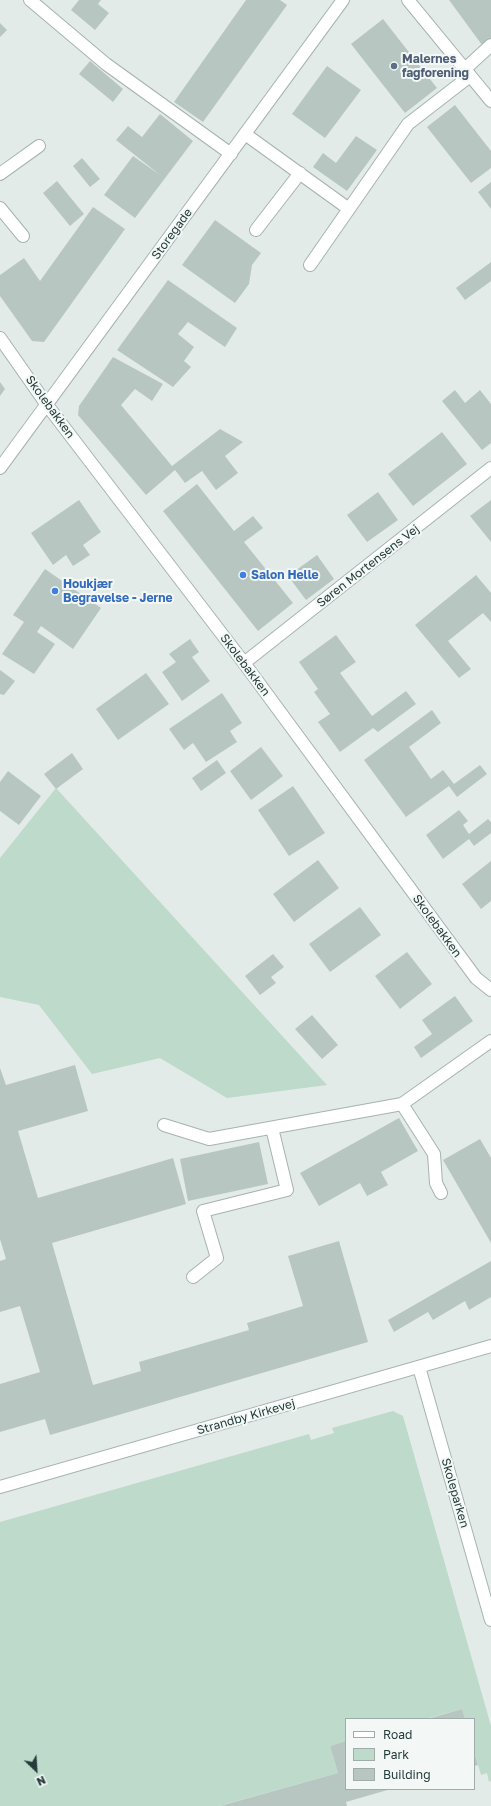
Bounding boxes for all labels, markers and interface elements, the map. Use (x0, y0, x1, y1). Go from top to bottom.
place label: Malernes fagforening (402, 52, 469, 80)
marker: Malernes fagforening (389, 61, 399, 71)
street label: Storegade (149, 206, 195, 262)
street label: Skolebakken (22, 373, 78, 441)
street label: Søren Mortensens Vej (314, 522, 422, 610)
place label: Salon Helle (251, 568, 319, 582)
marker: Salon Helle (238, 570, 248, 580)
place label: Houkjær Begravelse - Jerne (63, 577, 173, 605)
marker: Houkjær Begravelse - Jerne (50, 586, 60, 596)
street label: Skolebakken (217, 631, 273, 699)
street label: Skolebakken (409, 892, 465, 960)
street label: Strandby Kirkevej (195, 1396, 297, 1438)
street label: Skoleparken (438, 1456, 472, 1530)
legend (345, 1718, 475, 1790)
text: Road (383, 1727, 412, 1742)
text: Park (383, 1747, 409, 1762)
north arrow (16, 1750, 56, 1790)
text: Building (383, 1767, 431, 1782)
text: N (35, 1774, 48, 1789)

